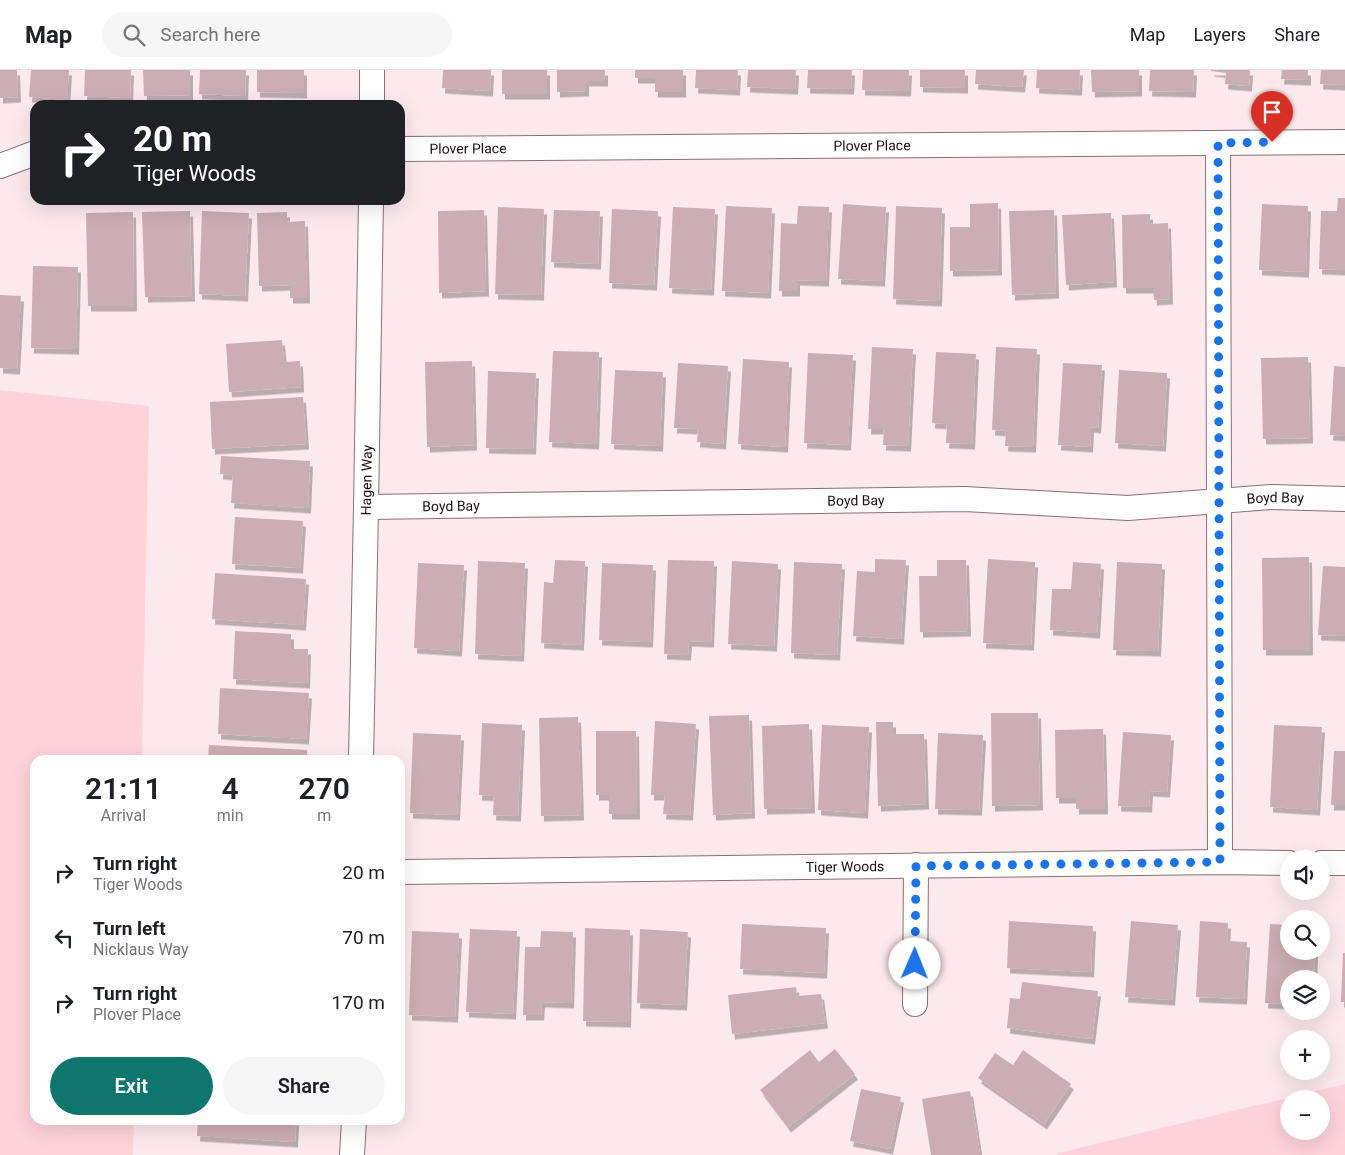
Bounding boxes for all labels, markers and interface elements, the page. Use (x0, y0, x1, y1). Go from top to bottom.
search box (102, 12, 452, 57)
text: Map (25, 21, 72, 49)
icon: search (120, 21, 148, 49)
text: Search here (160, 23, 260, 46)
text: Map (1130, 24, 1165, 45)
text: Layers (1193, 24, 1246, 45)
text: Share (1274, 24, 1320, 45)
pin (1251, 91, 1293, 142)
icon: arrive (1258, 98, 1286, 126)
text: 20 m (133, 119, 212, 160)
icon: right (50, 120, 115, 185)
street label: Plover Place (833, 137, 911, 154)
street label: Plover Place (429, 140, 507, 157)
text: Tiger Woods (133, 161, 256, 186)
street label: Hagen Way (358, 444, 375, 515)
street label: Boyd Bay (1246, 489, 1305, 507)
street label: Boyd Bay (827, 492, 885, 509)
street label: Boyd Bay (422, 497, 480, 514)
text: 21:11 (85, 771, 162, 806)
text: 4 (222, 771, 239, 806)
text: 270 (299, 771, 350, 806)
text: Arrival (101, 806, 146, 825)
text: min (217, 806, 244, 825)
text: m (317, 806, 331, 825)
map controls (1280, 850, 1330, 1140)
button: sound (1280, 850, 1330, 900)
text: Turn right (93, 852, 177, 875)
street label: Tiger Woods (806, 858, 884, 875)
icon: right (50, 859, 78, 887)
text: 20 m (342, 861, 385, 884)
text: Tiger Woods (93, 875, 183, 894)
button: search (1280, 910, 1330, 960)
text: Turn left (93, 917, 166, 940)
icon: left (50, 924, 78, 952)
text: 70 m (342, 926, 385, 949)
position arrow (888, 937, 940, 989)
text: Nicklaus Way (93, 940, 189, 959)
button: layers (1280, 970, 1330, 1020)
text: Turn right (93, 982, 177, 1005)
icon: right (50, 989, 78, 1017)
text: 170 m (332, 991, 385, 1014)
text: Plover Place (93, 1005, 181, 1024)
button: + (1280, 1030, 1330, 1080)
button: Exit (50, 1057, 213, 1115)
button: Share (223, 1057, 385, 1115)
button: − (1280, 1090, 1330, 1140)

